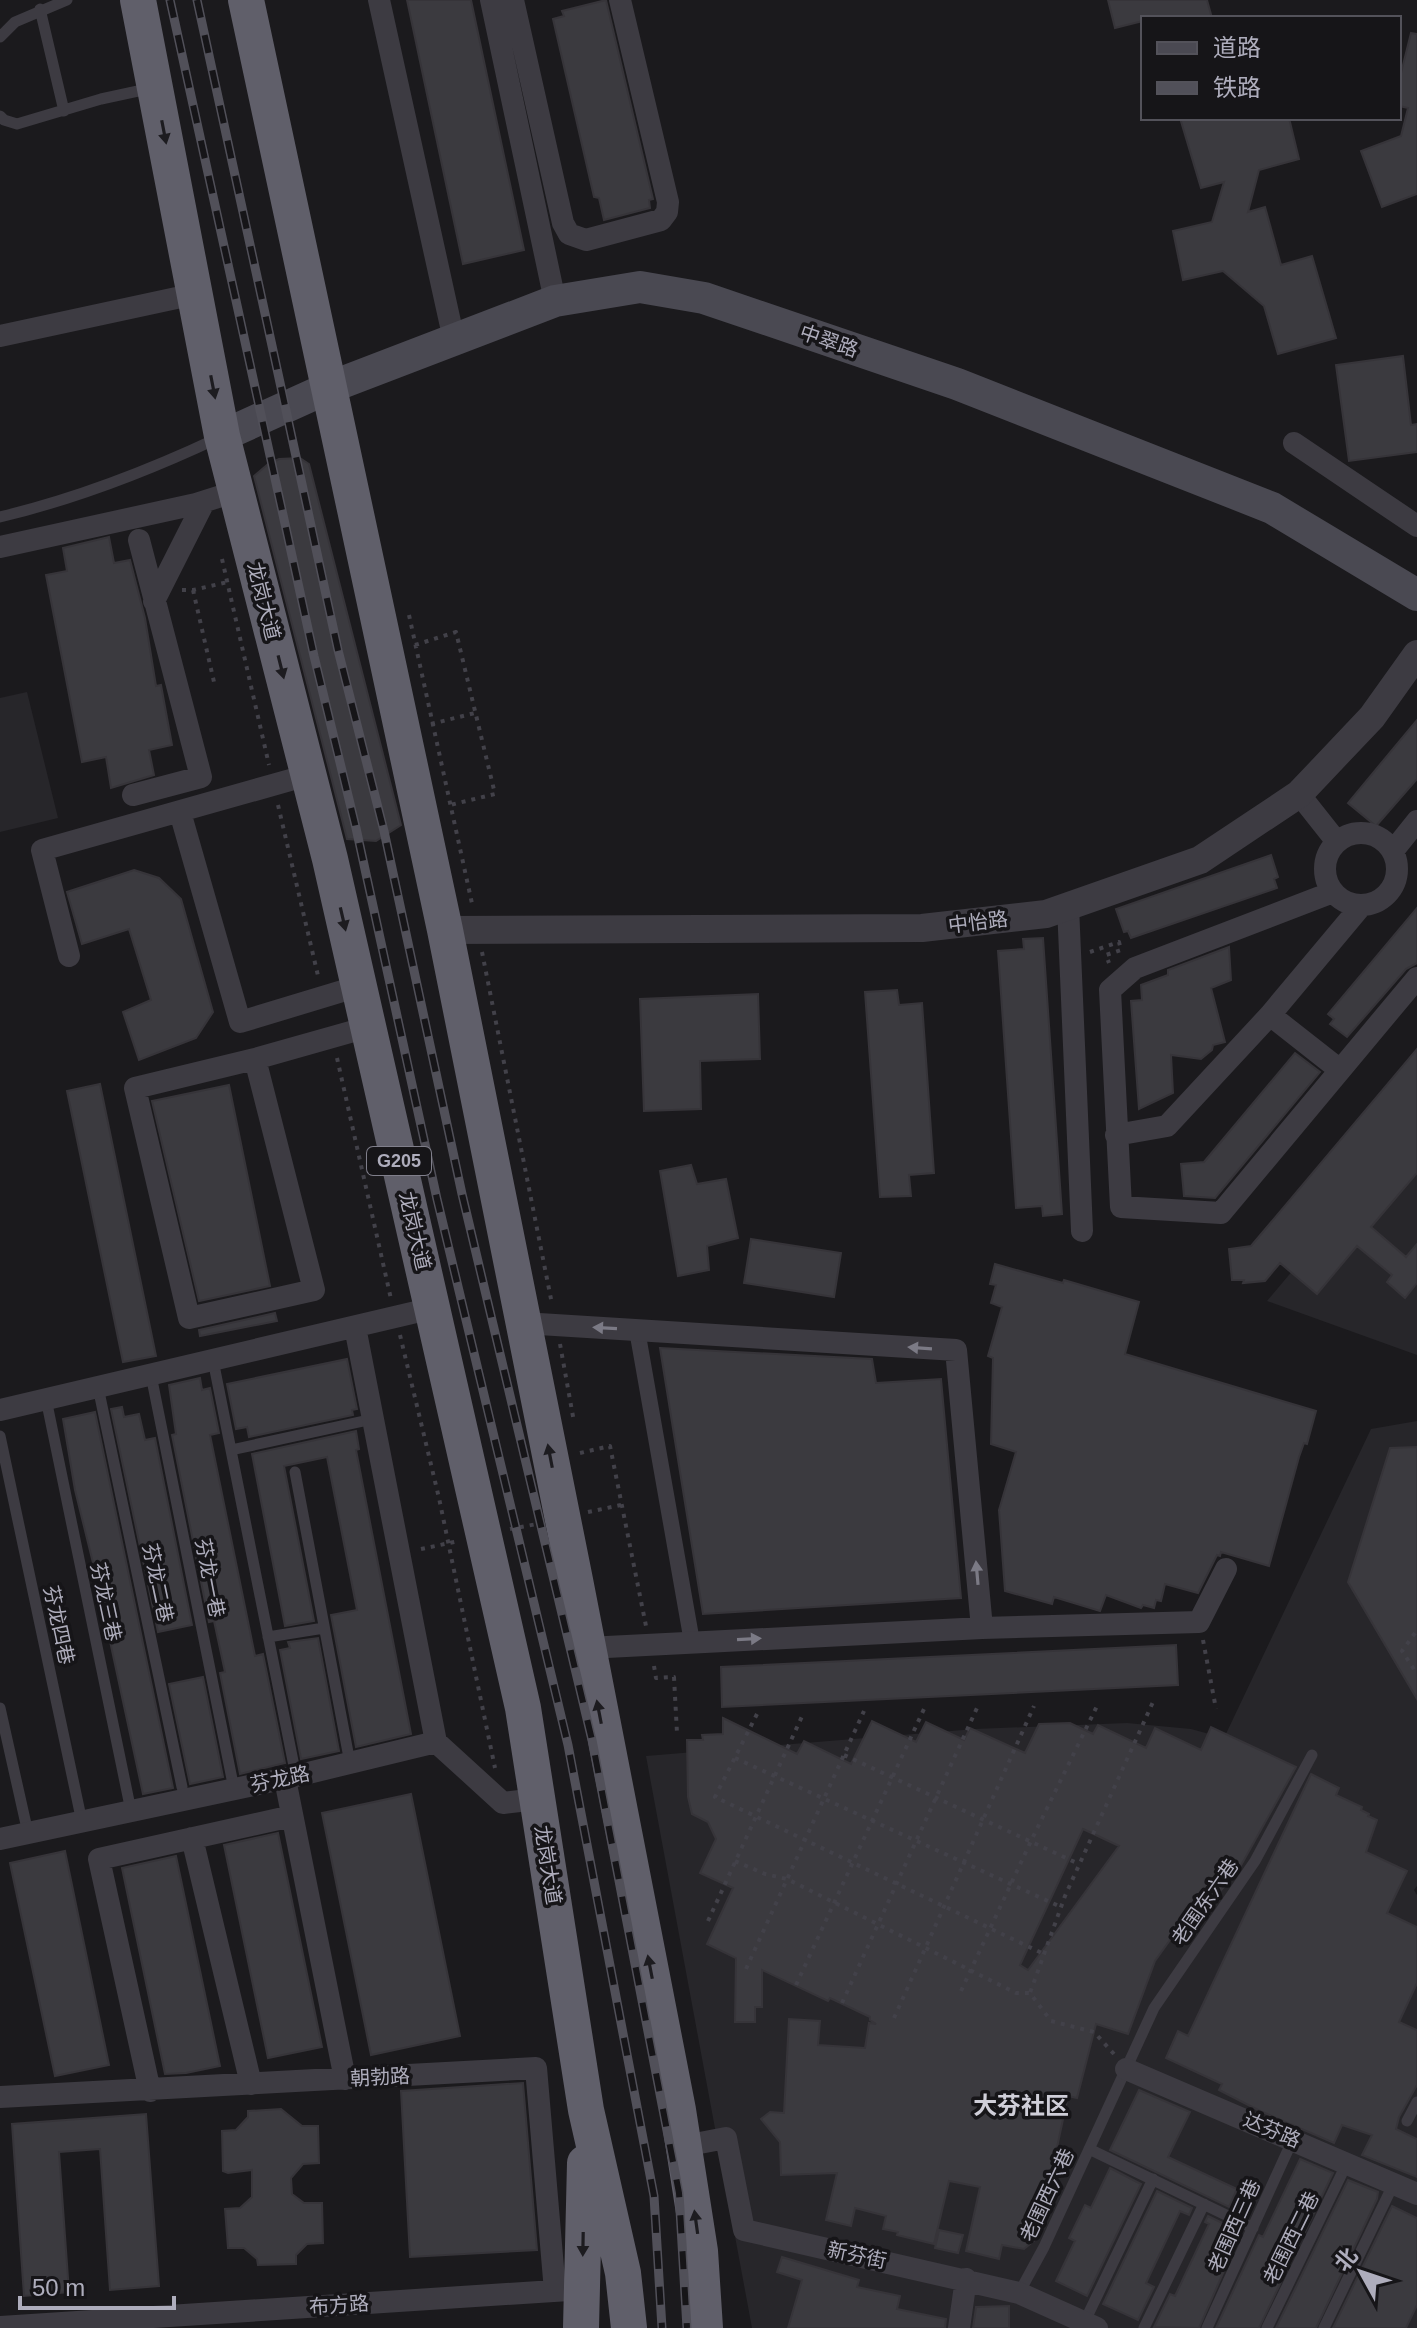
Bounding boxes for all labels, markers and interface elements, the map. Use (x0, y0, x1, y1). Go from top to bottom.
legend (1141, 16, 1401, 120)
text: 道路 (1213, 34, 1261, 61)
text: 铁路 (1213, 74, 1261, 101)
one-way arrow (158, 119, 170, 144)
street label: 中翠路 (797, 321, 861, 361)
one-way arrow (207, 375, 219, 400)
street label: 龙岗大道 (244, 560, 284, 642)
one-way arrow (275, 654, 287, 679)
one-way arrow (337, 907, 350, 932)
street label: 中怡路 (947, 907, 1009, 937)
road number: G205 (367, 1147, 431, 1175)
street label: 龙岗大道 (395, 1190, 435, 1272)
one-way arrow (592, 1321, 617, 1334)
one-way arrow (907, 1341, 932, 1354)
one-way arrow (543, 1444, 556, 1469)
street label: 芬龙一巷 (192, 1537, 228, 1619)
street label: 芬龙二巷 (139, 1542, 177, 1624)
one-way arrow (970, 1560, 983, 1585)
street label: 芬龙三巷 (87, 1561, 125, 1643)
street label: 芬龙四巷 (40, 1584, 78, 1666)
one-way arrow (737, 1633, 762, 1646)
one-way arrow (593, 1699, 605, 1724)
street label: 芬龙路 (248, 1762, 312, 1796)
street label: 龙岗大道 (531, 1824, 565, 1906)
street label: 老围东六巷 (1167, 1855, 1243, 1949)
one-way arrow (643, 1954, 656, 1979)
street label: 朝勃路 (349, 2064, 411, 2090)
district label: 大芬社区 (973, 2092, 1069, 2119)
street label: 达芬路 (1240, 2108, 1304, 2152)
street label: 老围西六巷 (1016, 2145, 1078, 2245)
street label: 老围西三巷 (1204, 2176, 1264, 2276)
street label: 老围西二巷 (1259, 2188, 1323, 2288)
one-way arrow (689, 2210, 702, 2235)
one-way arrow (577, 2232, 589, 2257)
north arrow (1321, 2232, 1401, 2312)
street label: 新芬街 (825, 2238, 889, 2272)
text: 北 (1329, 2243, 1363, 2276)
scale bar (20, 2260, 174, 2310)
text: 50 m (32, 2274, 85, 2301)
street label: 布方路 (308, 2292, 370, 2318)

